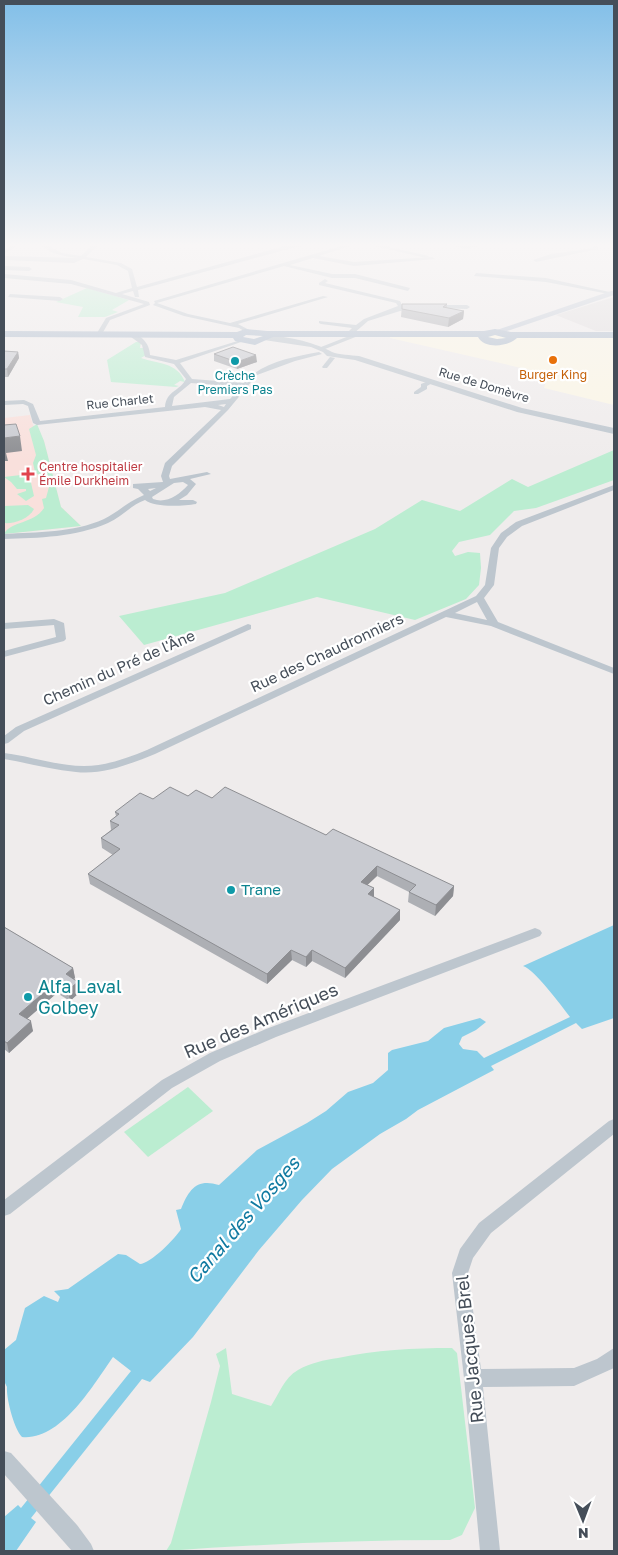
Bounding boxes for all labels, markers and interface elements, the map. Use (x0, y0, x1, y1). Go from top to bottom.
marker: Burger King (547, 354, 559, 366)
marker: Crèche Premiers Pas (229, 355, 241, 367)
street label: Rue de Domèvre (437, 364, 531, 405)
place label: Burger King (519, 367, 587, 382)
place label: Crèche Premiers Pas (197, 368, 273, 397)
street label: Rue Charlet (86, 390, 155, 412)
place label: Centre hospitalier Émile Durkheim (39, 459, 143, 488)
marker: Centre hospitalier Émile Durkheim (21, 467, 35, 481)
street label: Rue des Chaudronniers (247, 609, 406, 696)
street label: Chemin du Pré de l'Âne (40, 625, 198, 709)
place label: Trane (241, 880, 281, 898)
marker: Trane (225, 884, 237, 896)
place label: Alfa Laval Golbey (38, 975, 122, 1018)
street label: Rue des Amériques (180, 978, 341, 1063)
marker: Alfa Laval Golbey (22, 991, 34, 1003)
water label: Canal des Vosges (181, 1151, 304, 1288)
street label: Rue Jacques Brel (450, 1274, 488, 1424)
north arrow (558, 1495, 608, 1545)
text: N (578, 1525, 589, 1542)

